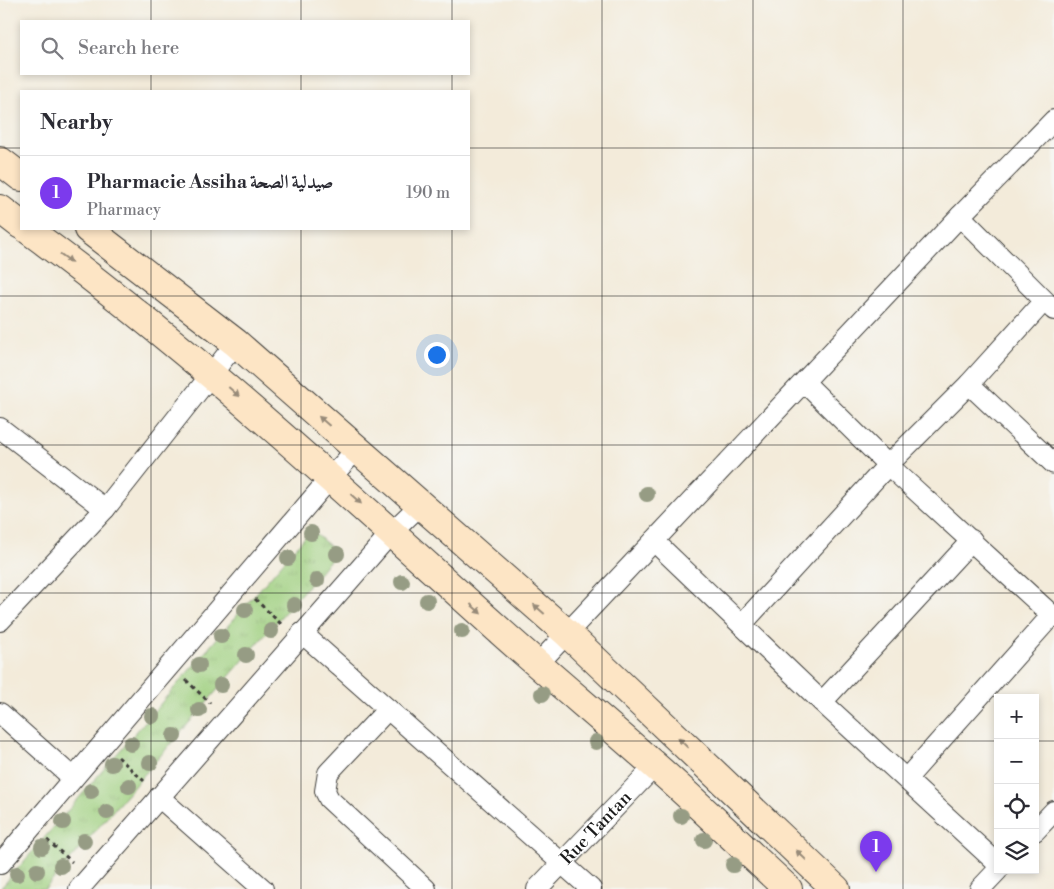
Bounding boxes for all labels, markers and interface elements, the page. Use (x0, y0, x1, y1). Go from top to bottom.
search box (20, 20, 470, 75)
icon: search (38, 34, 66, 62)
text: Search here (78, 36, 179, 60)
text: Nearby (40, 110, 113, 136)
text: Pharmacie Assiha صيدلية الصحة (87, 170, 334, 194)
text: 1 (52, 183, 60, 203)
text: 190 m (406, 183, 450, 203)
text: Pharmacy (87, 200, 161, 220)
one-way arrow (59, 252, 72, 263)
your location (424, 342, 450, 368)
one-way arrow (227, 387, 240, 398)
one-way arrow (318, 415, 331, 426)
one-way arrow (349, 493, 361, 505)
one-way arrow (469, 603, 481, 615)
one-way arrow (532, 603, 545, 614)
map controls (994, 694, 1039, 874)
button: + (994, 694, 1039, 739)
one-way arrow (677, 737, 689, 749)
button: − (994, 739, 1039, 784)
button: locate (994, 784, 1039, 829)
street label: Rue Tantan (555, 786, 637, 869)
button: layers (994, 829, 1039, 874)
pin: 1 (860, 831, 892, 872)
one-way arrow (795, 849, 807, 861)

